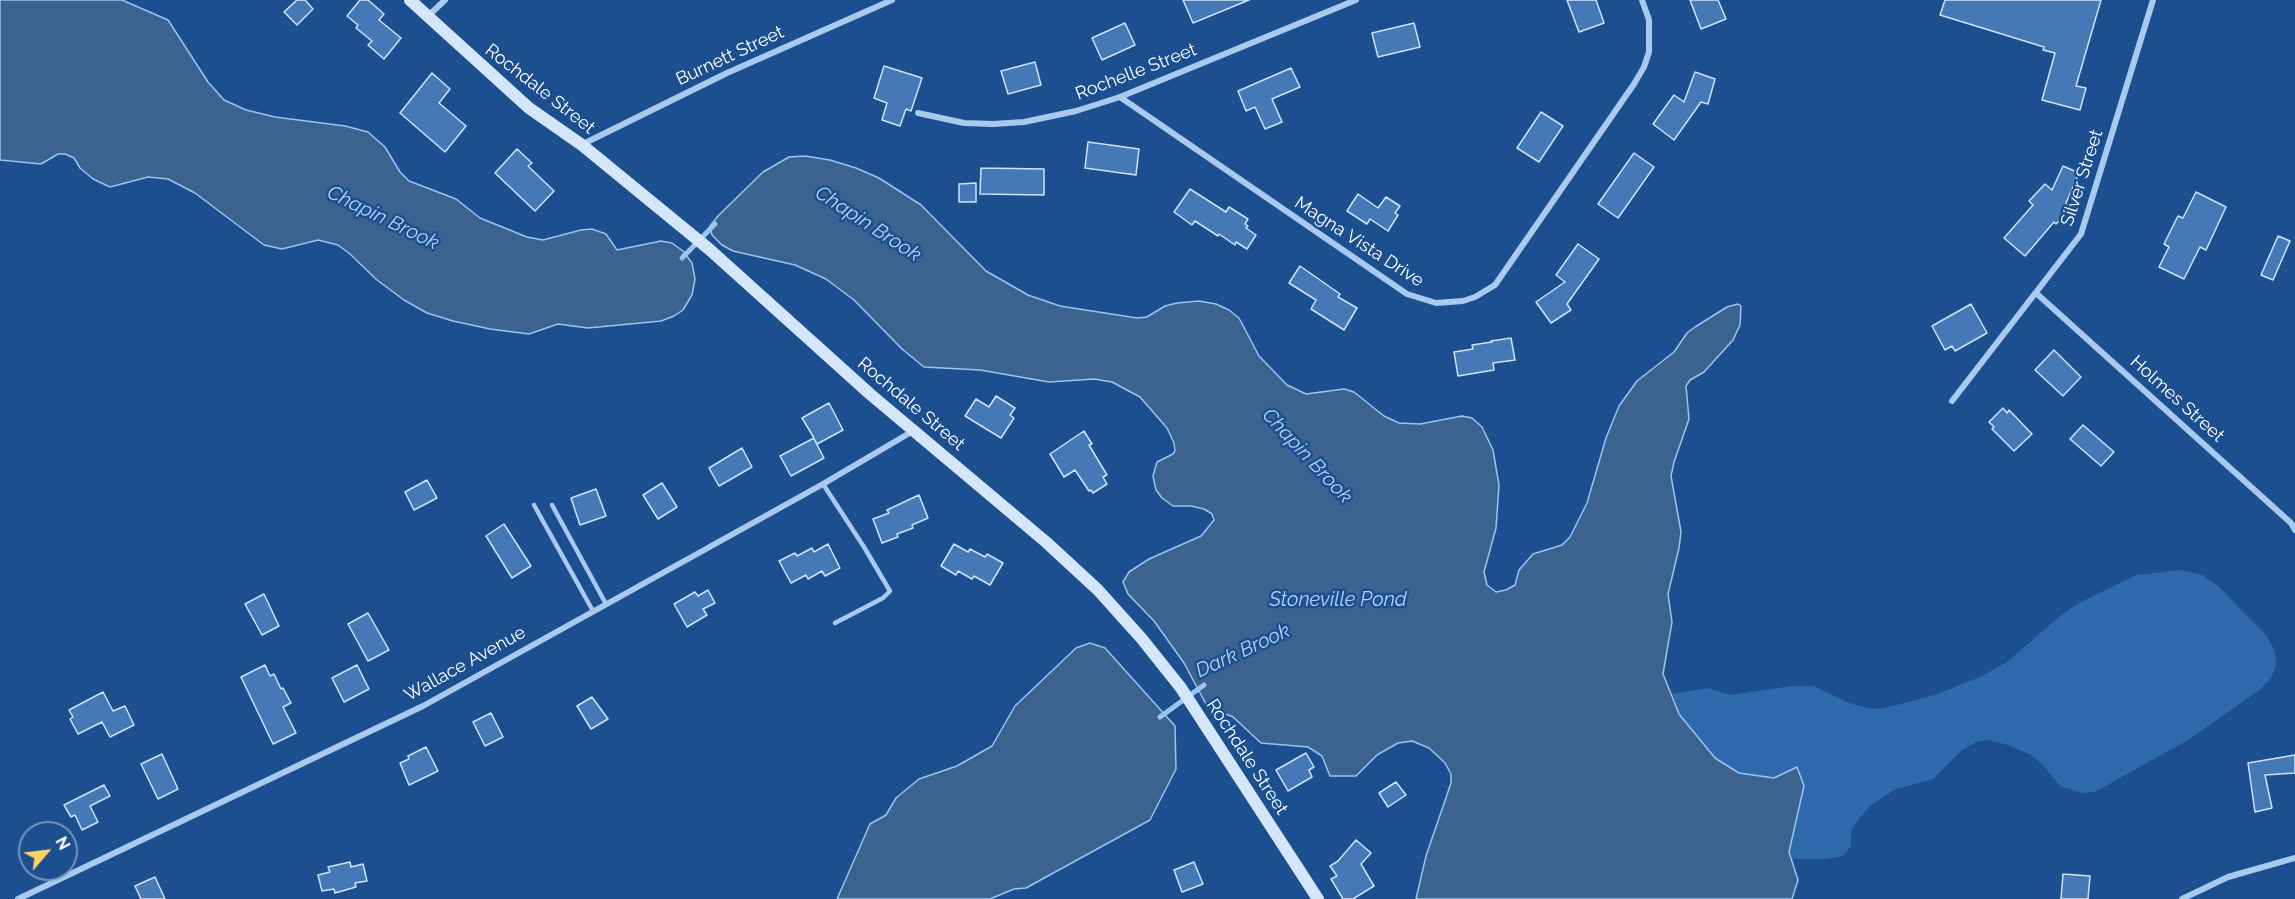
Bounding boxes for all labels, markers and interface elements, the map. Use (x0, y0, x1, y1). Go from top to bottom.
street label: Burnett Street (673, 22, 787, 90)
street label: Rochdale Street (481, 39, 599, 139)
street label: Rochelle Street (1072, 39, 1200, 105)
street label: Silver Street (2056, 127, 2108, 229)
water label: Chapin Brook (323, 181, 443, 255)
water label: Chapin Brook (810, 181, 926, 267)
street label: Magna Vista Drive (1290, 192, 1428, 292)
street label: Holmes Street (2126, 351, 2228, 447)
street label: Rochdale Street (853, 353, 969, 455)
water label: Chapin Brook (1257, 403, 1357, 509)
water label: Stoneville Pond (1269, 588, 1407, 612)
water label: Dark Brook (1192, 619, 1294, 683)
street label: Wallace Avenue (401, 622, 529, 706)
street label: Rochdale Street (1202, 695, 1292, 819)
north arrow (18, 821, 78, 881)
text: N (51, 833, 74, 853)

